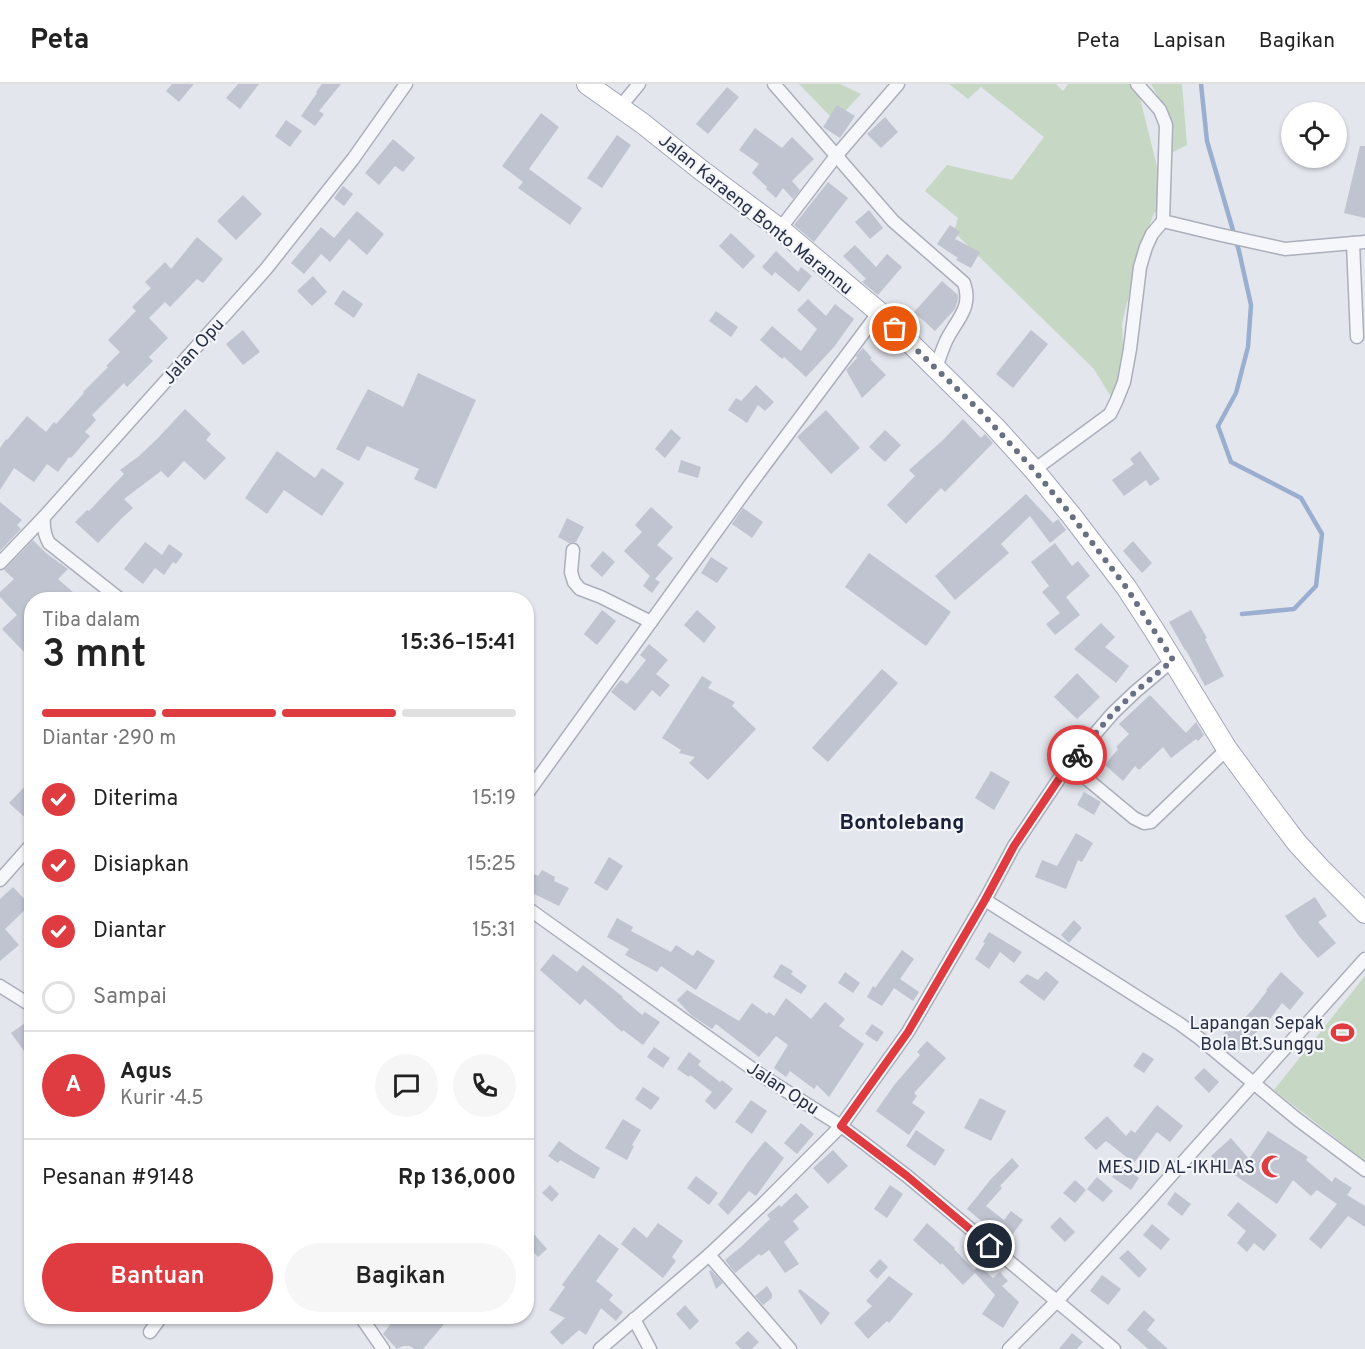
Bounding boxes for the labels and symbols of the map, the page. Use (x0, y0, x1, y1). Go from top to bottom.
street label: Jalan Karaeng Bonto Marannu (653, 130, 857, 301)
pin (869, 303, 920, 354)
street label: Jalan Opu (158, 314, 230, 390)
courier (1047, 725, 1107, 785)
district label: Bontolebang (840, 810, 964, 837)
place label: Lapangan Sepak Bola Bt.Sunggu (1190, 1013, 1324, 1057)
sports icon: Lapangan Sepak Bola Bt.Sunggu (1329, 1020, 1355, 1046)
street label: Jalan Opu (742, 1057, 823, 1121)
mosque icon: MESJID AL-IKHLAS (1260, 1154, 1286, 1180)
place label: MESJID AL-IKHLAS (1098, 1157, 1255, 1180)
pin (964, 1220, 1015, 1271)

